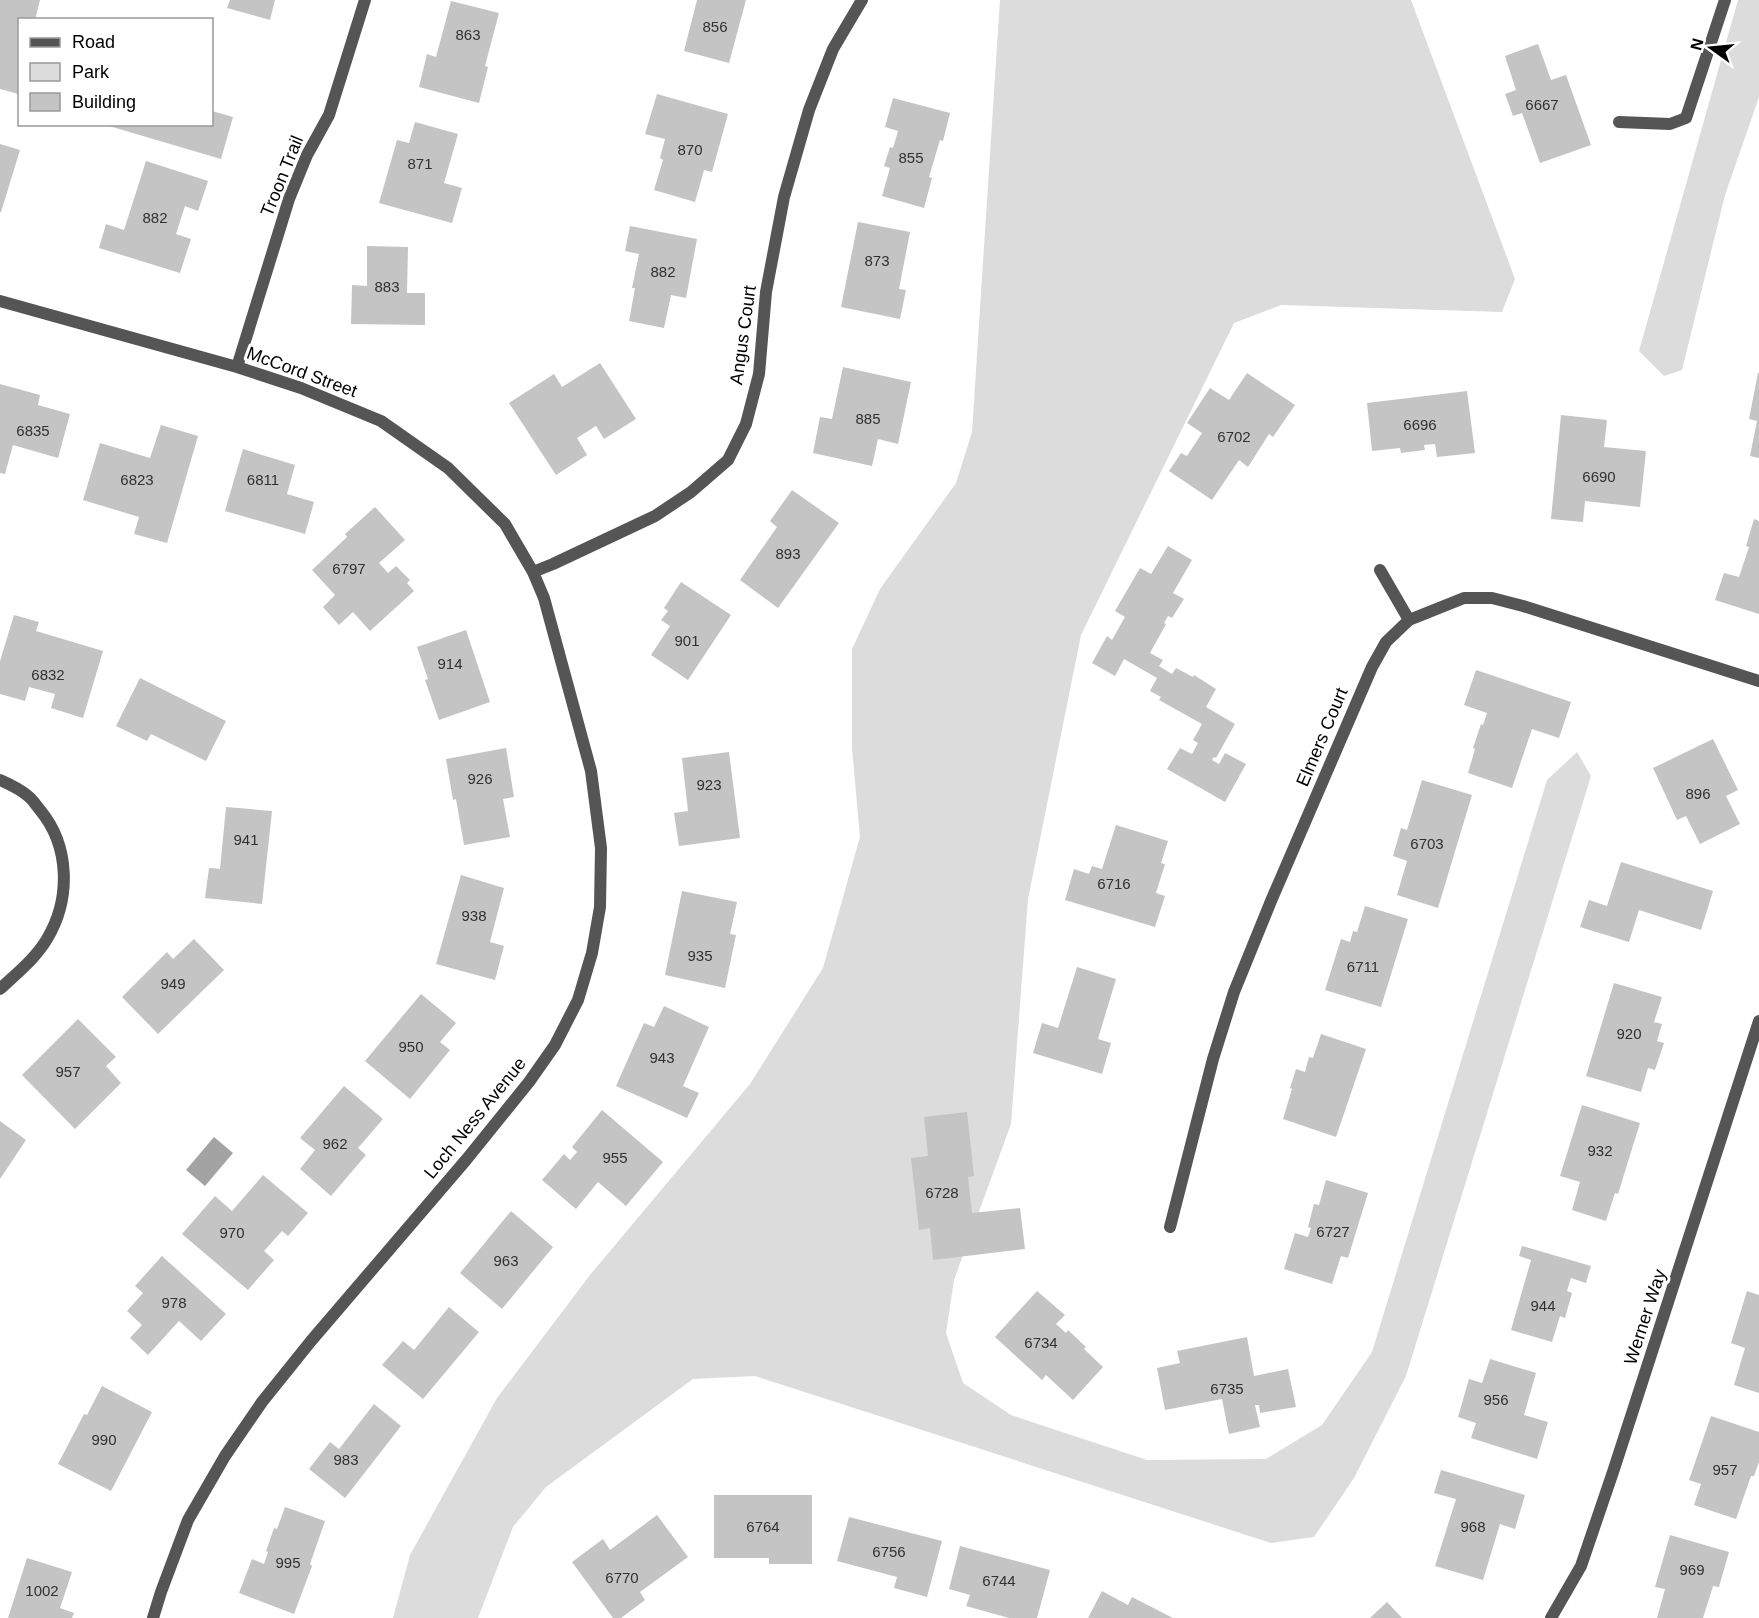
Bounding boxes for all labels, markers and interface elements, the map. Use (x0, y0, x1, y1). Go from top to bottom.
legend (18, 18, 213, 126)
house number: 856 (702, 18, 728, 35)
north arrow (1681, 18, 1741, 78)
house number: 863 (455, 26, 481, 43)
text: Road (72, 32, 115, 52)
text: N (1687, 36, 1707, 52)
text: Park (72, 62, 110, 82)
text: Building (72, 92, 136, 112)
house number: 6667 (1525, 96, 1559, 113)
street label: Troon Trail (257, 133, 307, 219)
house number: 870 (677, 141, 703, 158)
house number: 855 (898, 149, 924, 166)
house number: 871 (407, 155, 433, 172)
house number: 882 (142, 209, 168, 226)
house number: 873 (864, 252, 890, 269)
house number: 882 (650, 263, 676, 280)
house number: 883 (374, 278, 400, 295)
street label: Angus Court (726, 284, 760, 386)
street label: McCord Street (244, 343, 360, 401)
house number: 885 (855, 410, 881, 427)
house number: 6696 (1403, 416, 1437, 433)
house number: 6835 (16, 422, 50, 439)
house number: 6702 (1217, 428, 1251, 445)
house number: 6690 (1582, 468, 1616, 485)
house number: 6823 (120, 471, 154, 488)
house number: 6811 (247, 471, 279, 488)
house number: 893 (775, 545, 801, 562)
house number: 6797 (332, 560, 366, 577)
house number: 901 (674, 632, 700, 649)
house number: 914 (437, 655, 463, 672)
house number: 6832 (31, 666, 65, 683)
street label: Elmers Court (1292, 685, 1352, 789)
house number: 926 (467, 770, 493, 787)
house number: 923 (696, 776, 722, 793)
house number: 896 (1685, 785, 1711, 802)
house number: 941 (233, 831, 259, 848)
house number: 6703 (1410, 835, 1444, 852)
house number: 6716 (1097, 875, 1131, 892)
house number: 938 (461, 907, 487, 924)
house number: 935 (687, 947, 713, 964)
house number: 6711 (1347, 958, 1379, 975)
house number: 949 (160, 975, 186, 992)
house number: 920 (1616, 1025, 1642, 1042)
house number: 950 (398, 1038, 424, 1055)
house number: 943 (649, 1049, 675, 1066)
street label: Loch Ness Avenue (420, 1054, 530, 1182)
house number: 957 (55, 1063, 81, 1080)
house number: 962 (322, 1135, 348, 1152)
house number: 932 (1587, 1142, 1613, 1159)
house number: 955 (602, 1149, 628, 1166)
house number: 6728 (925, 1184, 959, 1201)
house number: 6727 (1316, 1223, 1350, 1240)
house number: 970 (219, 1224, 245, 1241)
house number: 963 (493, 1252, 519, 1269)
street label: Werner Way (1620, 1267, 1670, 1367)
house number: 978 (161, 1294, 187, 1311)
house number: 944 (1530, 1297, 1556, 1314)
house number: 6734 (1024, 1334, 1058, 1351)
house number: 6735 (1210, 1380, 1244, 1397)
house number: 956 (1483, 1391, 1509, 1408)
house number: 990 (91, 1431, 117, 1448)
house number: 983 (333, 1451, 359, 1468)
house number: 957 (1712, 1461, 1738, 1478)
house number: 6764 (746, 1518, 780, 1535)
house number: 968 (1460, 1518, 1486, 1535)
house number: 6756 (872, 1543, 906, 1560)
house number: 995 (275, 1554, 301, 1571)
house number: 969 (1679, 1561, 1705, 1578)
house number: 6770 (605, 1569, 639, 1586)
house number: 6744 (982, 1572, 1016, 1589)
house number: 1002 (25, 1582, 59, 1599)

